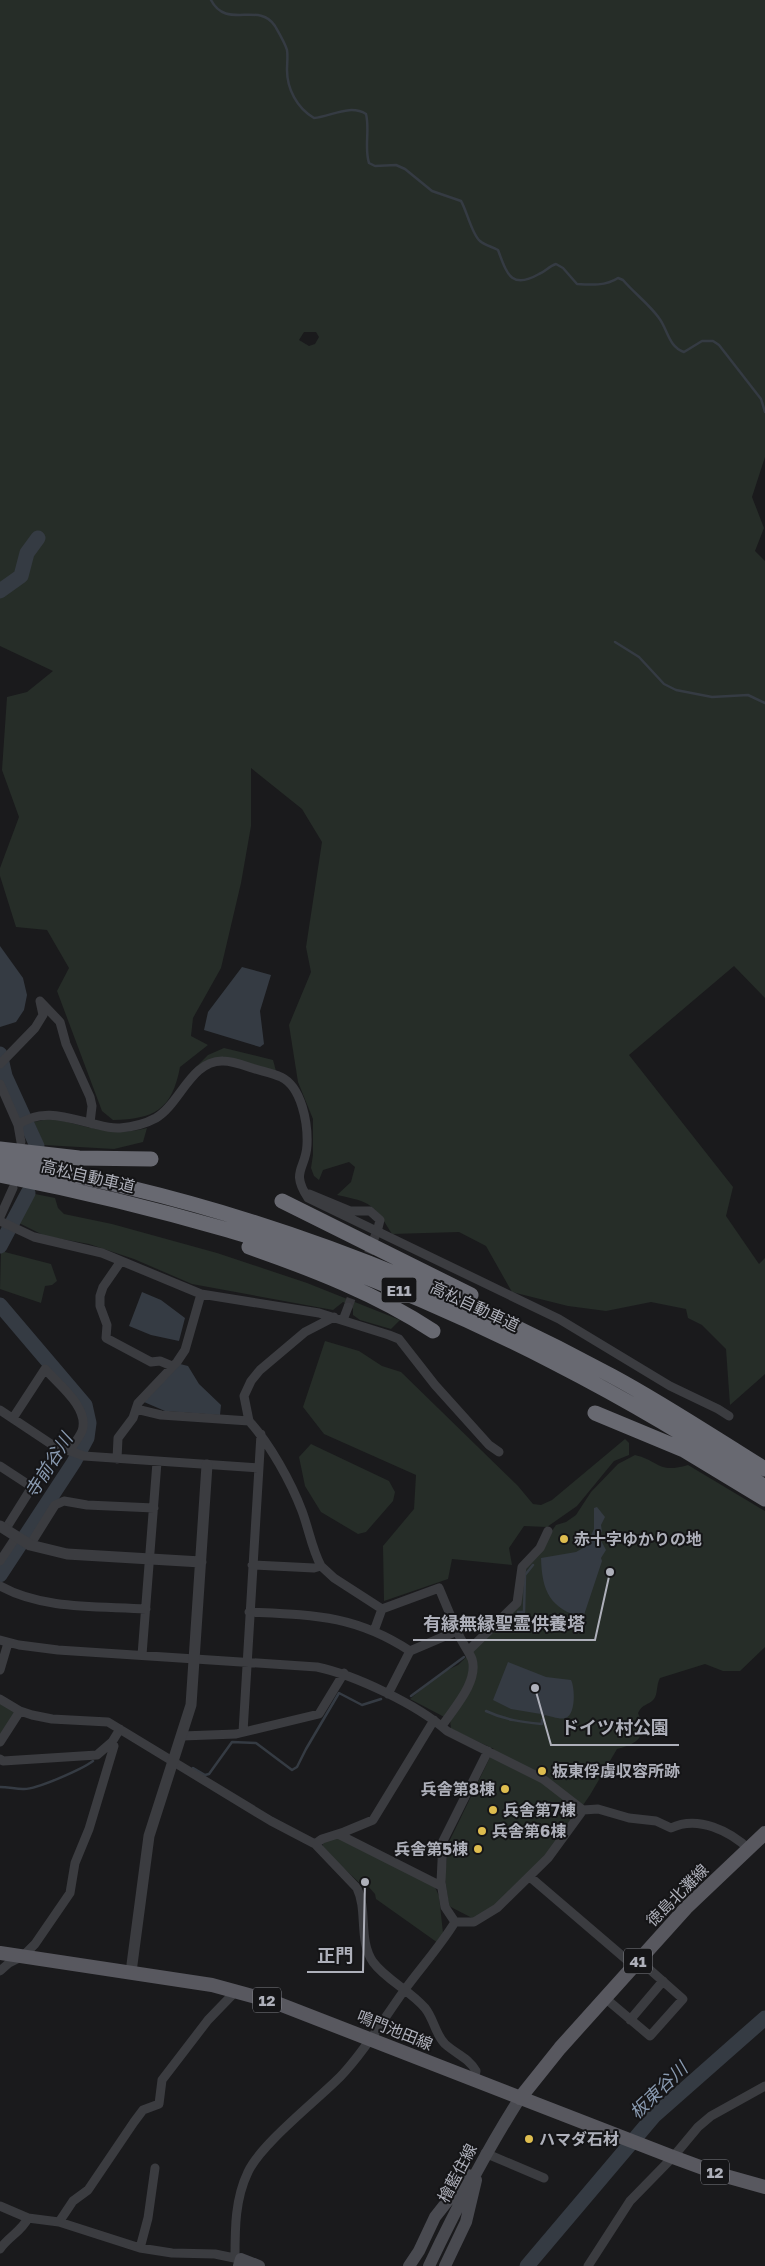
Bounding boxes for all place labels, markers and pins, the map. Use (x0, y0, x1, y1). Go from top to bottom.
place label: 赤十字ゆかりの地 (574, 1529, 702, 1549)
marker: 赤十字ゆかりの地 (558, 1533, 570, 1545)
callout: 有縁無縁聖霊供養塔 (413, 1607, 595, 1640)
callout: ドイツ村公園 (551, 1712, 679, 1745)
place label: 板東俘虜収容所跡 (552, 1761, 680, 1781)
marker: 板東俘虜収容所跡 (536, 1765, 548, 1777)
place label: 兵舎第8棟 (421, 1779, 495, 1799)
marker: 兵舎第8棟 (499, 1783, 511, 1795)
place label: 兵舎第7棟 (503, 1800, 576, 1820)
marker: 兵舎第7棟 (487, 1804, 499, 1816)
place label: 兵舎第6棟 (492, 1821, 566, 1841)
marker: 兵舎第6棟 (476, 1825, 488, 1837)
place label: 兵舎第5棟 (394, 1839, 468, 1859)
marker: 兵舎第5棟 (472, 1843, 484, 1855)
callout: 正門 (307, 1939, 363, 1972)
place label: ハマダ石材 (539, 2129, 619, 2149)
marker: ハマダ石材 (523, 2133, 535, 2145)

